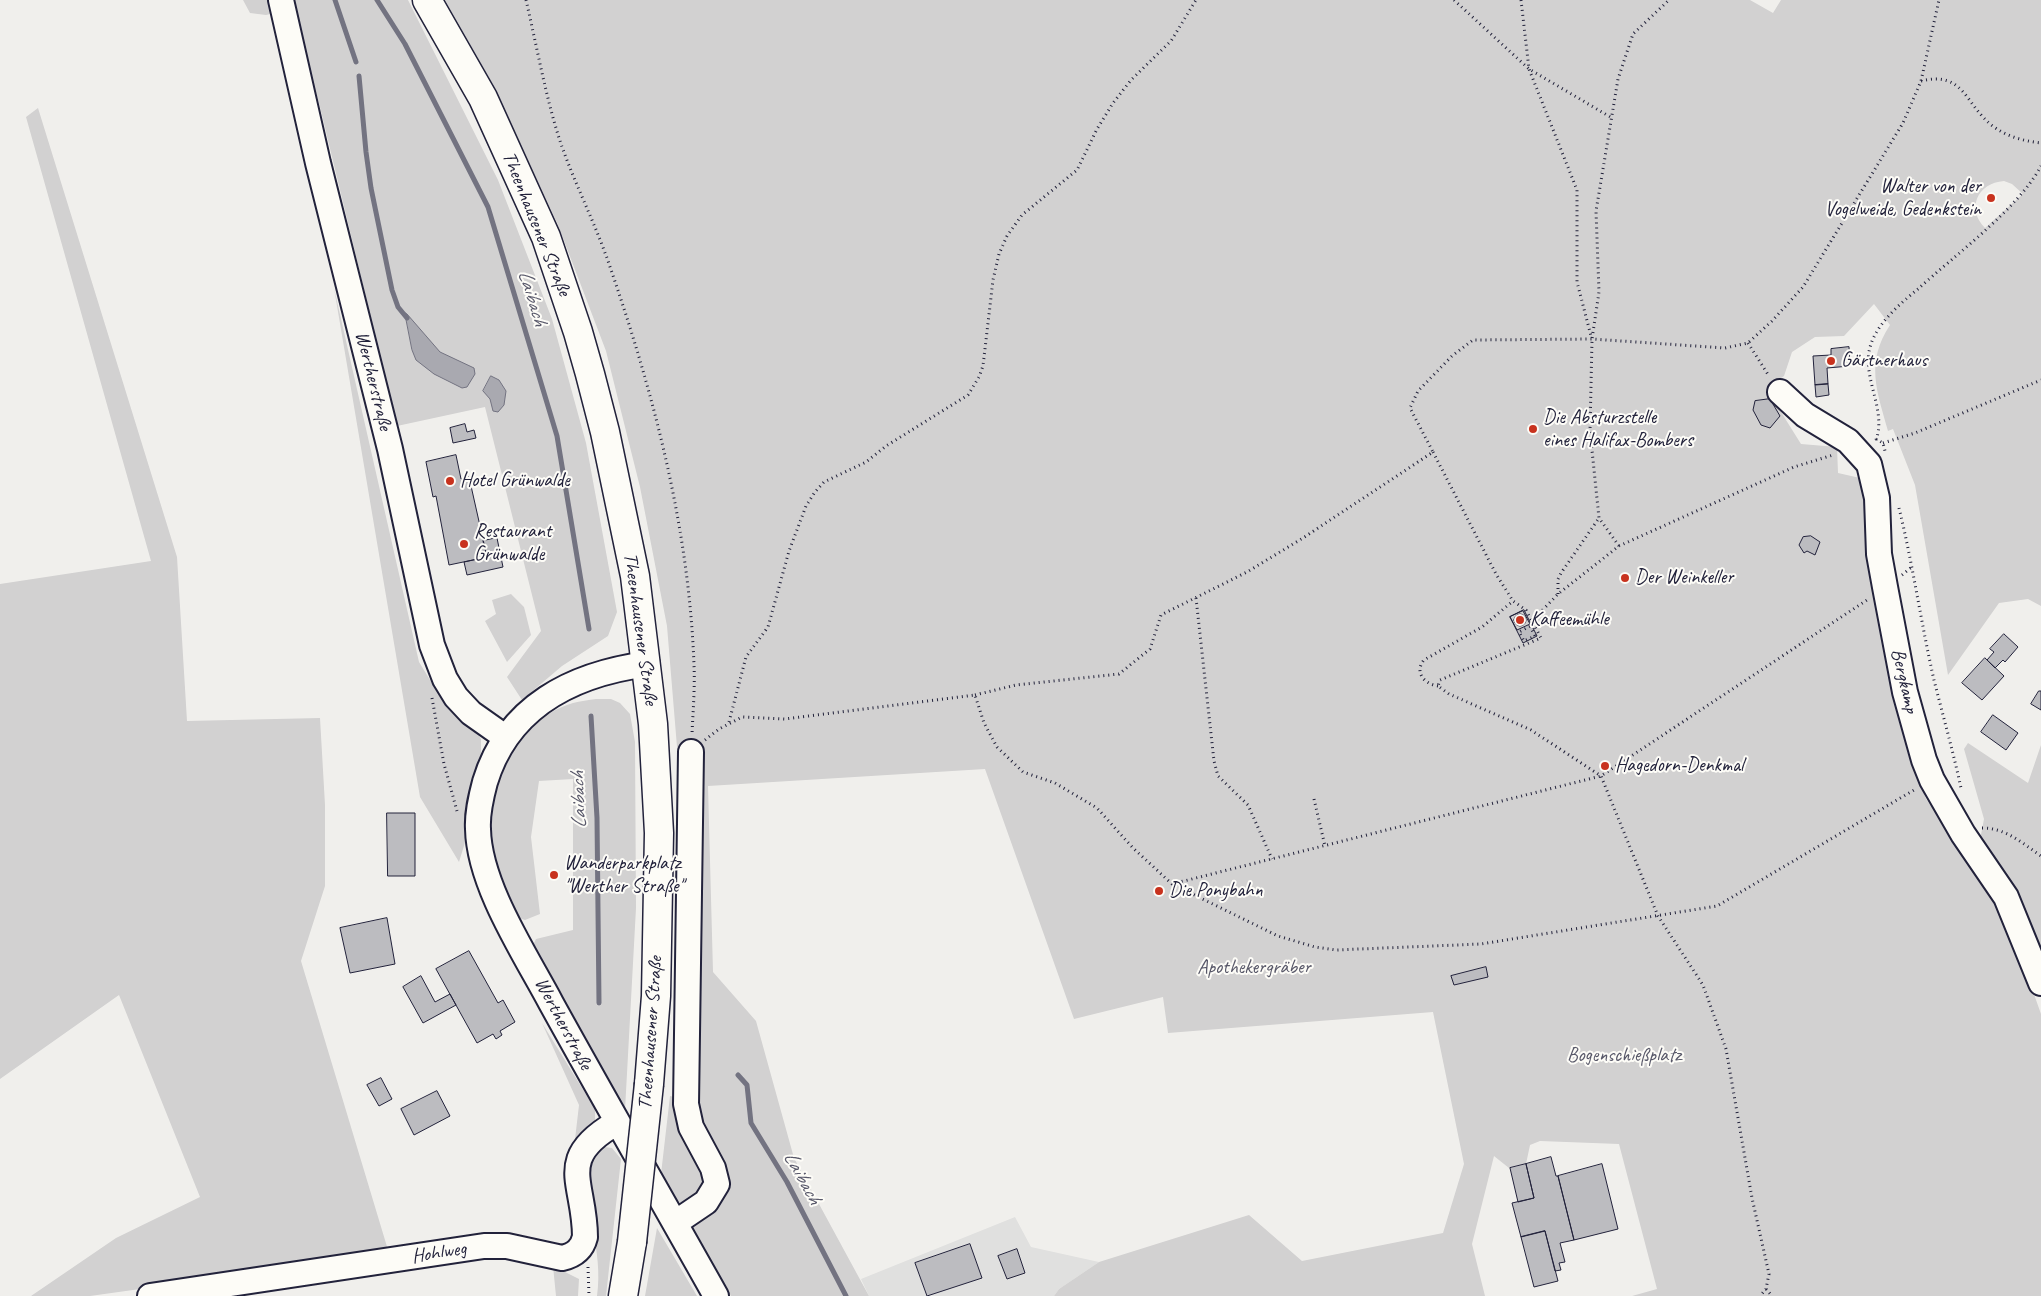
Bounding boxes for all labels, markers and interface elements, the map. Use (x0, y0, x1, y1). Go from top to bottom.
street label: Theenhausener Straße (496, 148, 576, 300)
place label: Walter von der Vogelweide, Gedenkstein (1824, 175, 1981, 222)
marker: Walter von der Vogelweide, Gedenkstein (1985, 192, 1997, 204)
water label: Laibach (512, 267, 552, 329)
street label: Wertherstraße (349, 329, 397, 433)
place label: Gärtnerhaus (1841, 349, 1927, 373)
marker: Gärtnerhaus (1825, 355, 1837, 367)
place label: Die Absturzstelle eines Halifax-Bombers (1543, 406, 1693, 453)
marker: Die Absturzstelle eines Halifax-Bombers (1527, 423, 1539, 435)
place label: Hotel Grünwalde (460, 469, 570, 493)
marker: Hotel Grünwalde (444, 475, 456, 487)
place label: Restaurant Grünwalde (474, 520, 551, 567)
marker: Restaurant Grünwalde (458, 538, 470, 550)
street label: Theenhausener Straße (617, 551, 663, 707)
place label: Der Weinkeller (1635, 566, 1733, 590)
marker: Der Weinkeller (1619, 572, 1631, 584)
place label: Kaffeemühle (1530, 608, 1609, 632)
marker: Kaffeemühle (1514, 614, 1526, 626)
street label: Bergkamp (1885, 646, 1923, 716)
place label: Hagedorn-Denkmal (1615, 754, 1743, 778)
marker: Hagedorn-Denkmal (1599, 760, 1611, 772)
water label: Laibach (565, 771, 593, 829)
place label: Wanderparkplatz "Werther Straße" (564, 852, 683, 899)
marker: Wanderparkplatz "Werther Straße" (548, 869, 560, 881)
place label: Die Ponybahn (1169, 879, 1262, 903)
marker: Die Ponybahn (1153, 885, 1165, 897)
street label: Theenhausener Straße (634, 956, 668, 1110)
park label: Apothekergräber (1197, 956, 1311, 980)
street label: Wertherstraße (529, 974, 597, 1074)
park label: Bogenschießplatz (1567, 1044, 1681, 1068)
water label: Laibach (777, 1147, 827, 1209)
street label: Hohlweg (410, 1237, 468, 1269)

